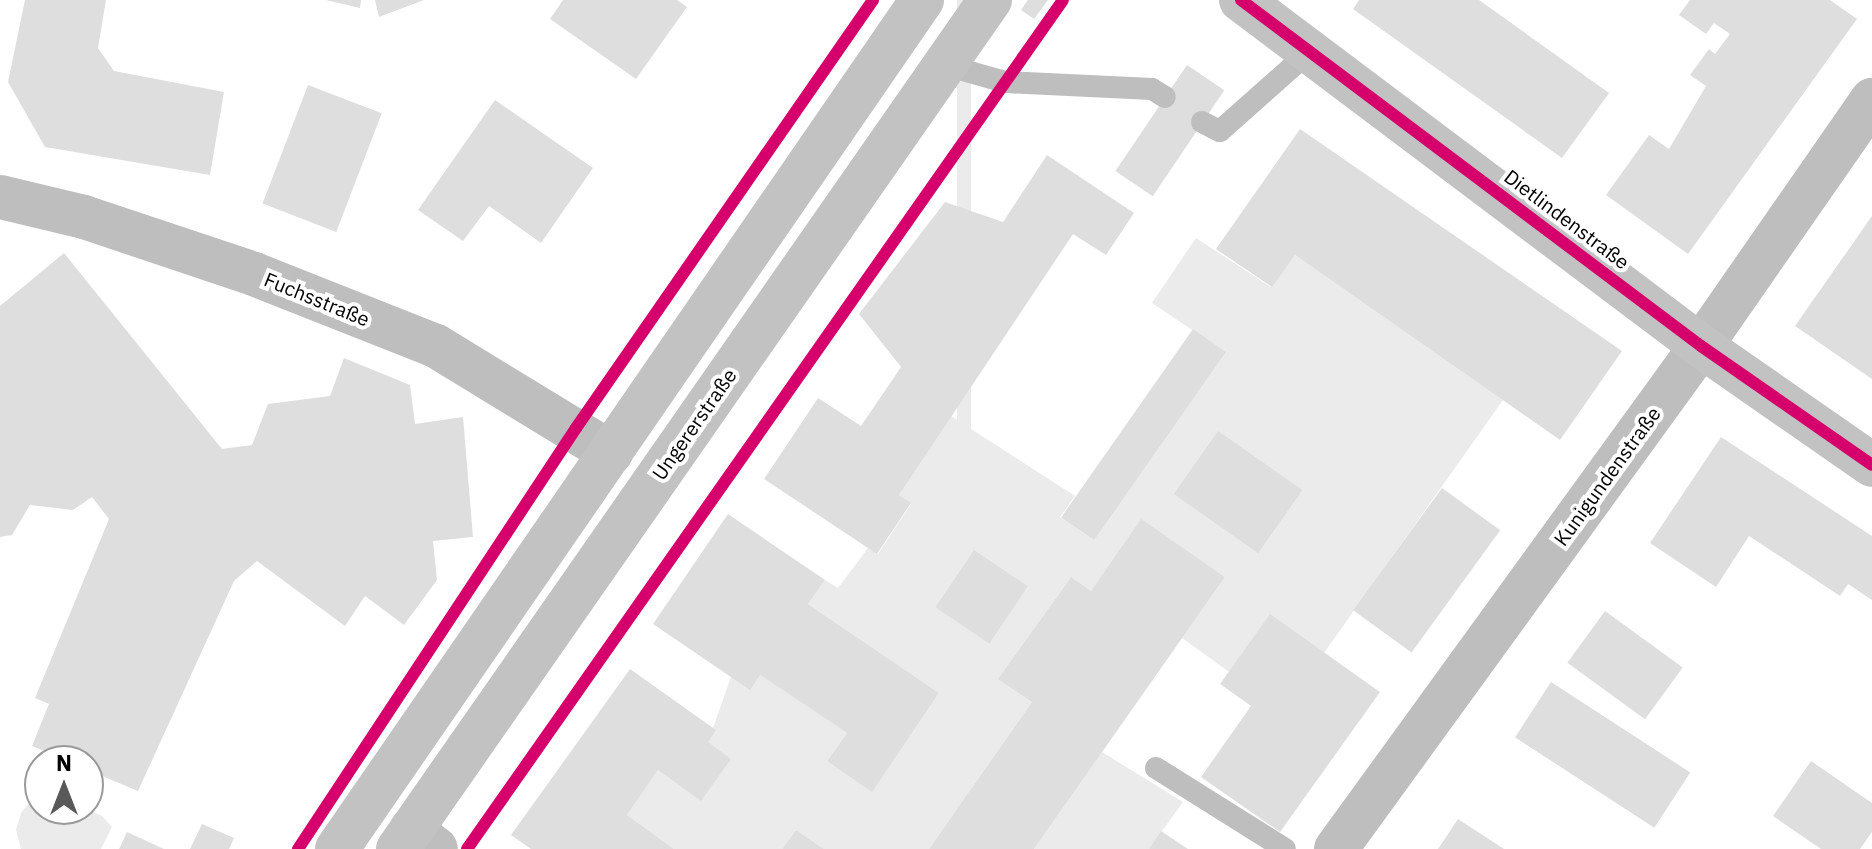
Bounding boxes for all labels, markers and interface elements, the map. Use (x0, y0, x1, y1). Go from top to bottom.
street label: Dietlindenstraße (1500, 164, 1634, 274)
street label: Fuchsstraße (261, 267, 373, 331)
street label: Ungererstraße (647, 364, 741, 484)
street label: Kunigundenstraße (1549, 402, 1665, 550)
north arrow (24, 745, 104, 825)
text: N (56, 748, 72, 777)

